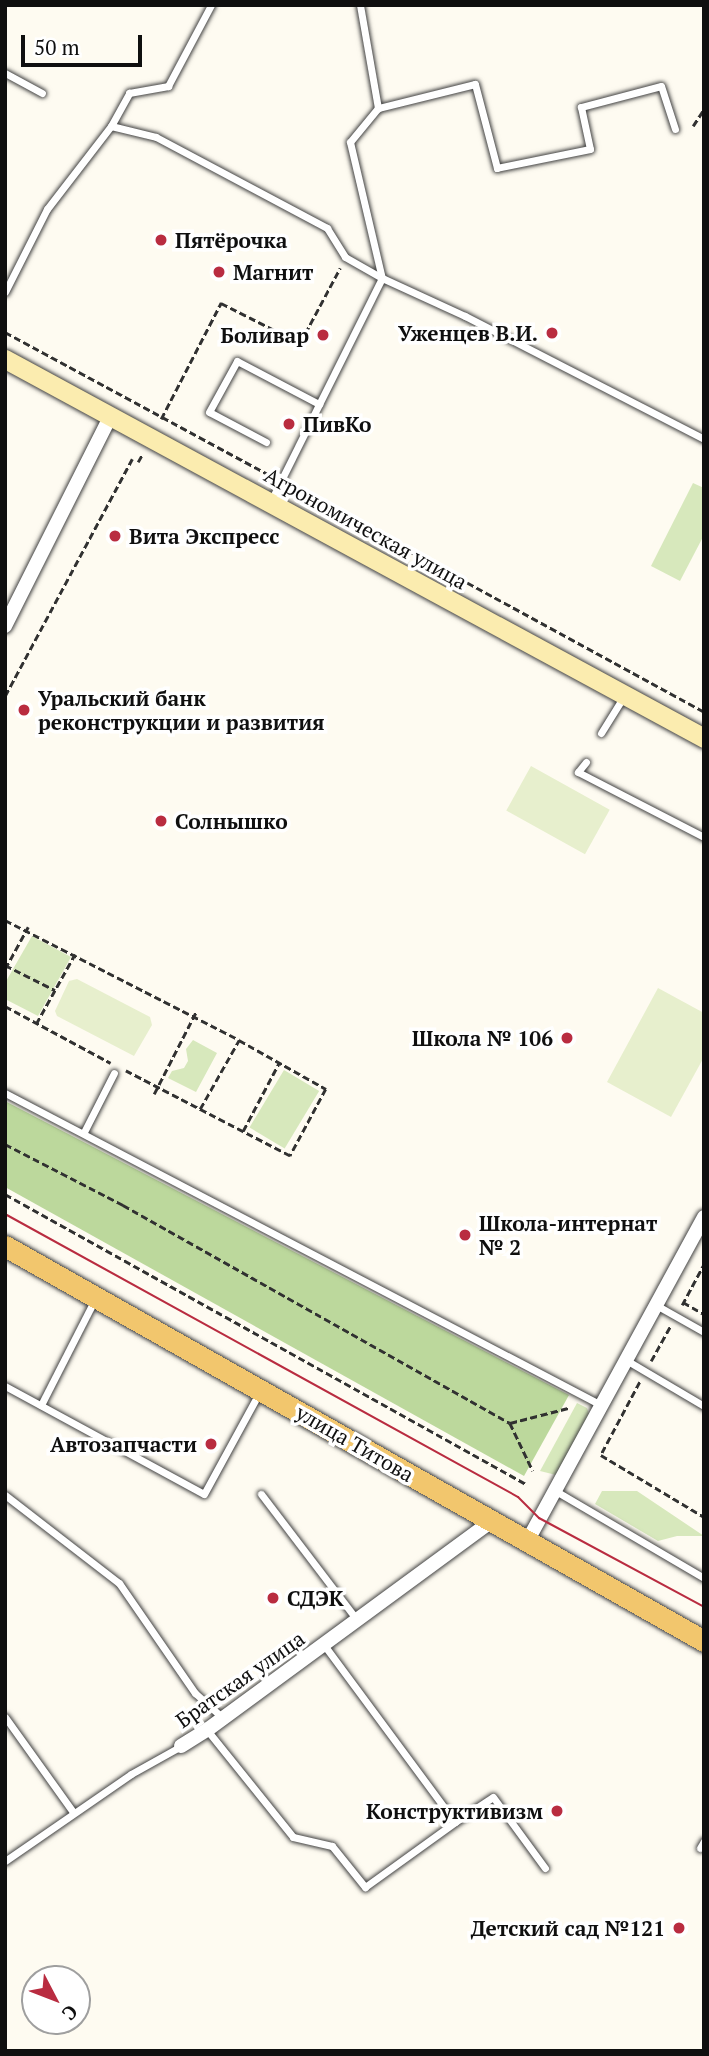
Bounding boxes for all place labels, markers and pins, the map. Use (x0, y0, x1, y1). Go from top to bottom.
place label: Пятёрочка (175, 227, 288, 253)
marker: Пятёрочка (153, 232, 169, 248)
place label: Магнит (233, 259, 313, 285)
marker: Магнит (211, 264, 227, 280)
place label: Уженцев В.И. (398, 320, 538, 346)
place label: Боливар (221, 322, 309, 348)
marker: Уженцев В.И. (544, 325, 560, 341)
marker: Боливар (315, 327, 331, 343)
place label: ПивКо (303, 411, 372, 437)
marker: ПивКо (281, 416, 297, 432)
place label: Вита Экспресс (129, 523, 279, 549)
marker: Вита Экспресс (107, 528, 123, 544)
place label: Уральский банк реконструкции и развития (38, 685, 325, 735)
marker: Уральский банк реконструкции и развития (16, 702, 32, 718)
place label: Солнышко (175, 808, 288, 834)
marker: Солнышко (153, 813, 169, 829)
place label: Школа № 106 (412, 1025, 553, 1051)
marker: Школа № 106 (559, 1030, 575, 1046)
place label: Школа-интернат № 2 (479, 1210, 657, 1260)
marker: Школа-интернат № 2 (457, 1227, 473, 1243)
place label: Автозапчасти (50, 1431, 197, 1457)
marker: Автозапчасти (203, 1436, 219, 1452)
place label: СДЭК (287, 1585, 344, 1611)
marker: СДЭК (265, 1590, 281, 1606)
place label: Конструктивизм (366, 1798, 543, 1824)
marker: Конструктивизм (549, 1803, 565, 1819)
place label: Детский сад №121 (471, 1915, 665, 1941)
marker: Детский сад №121 (671, 1920, 687, 1936)

